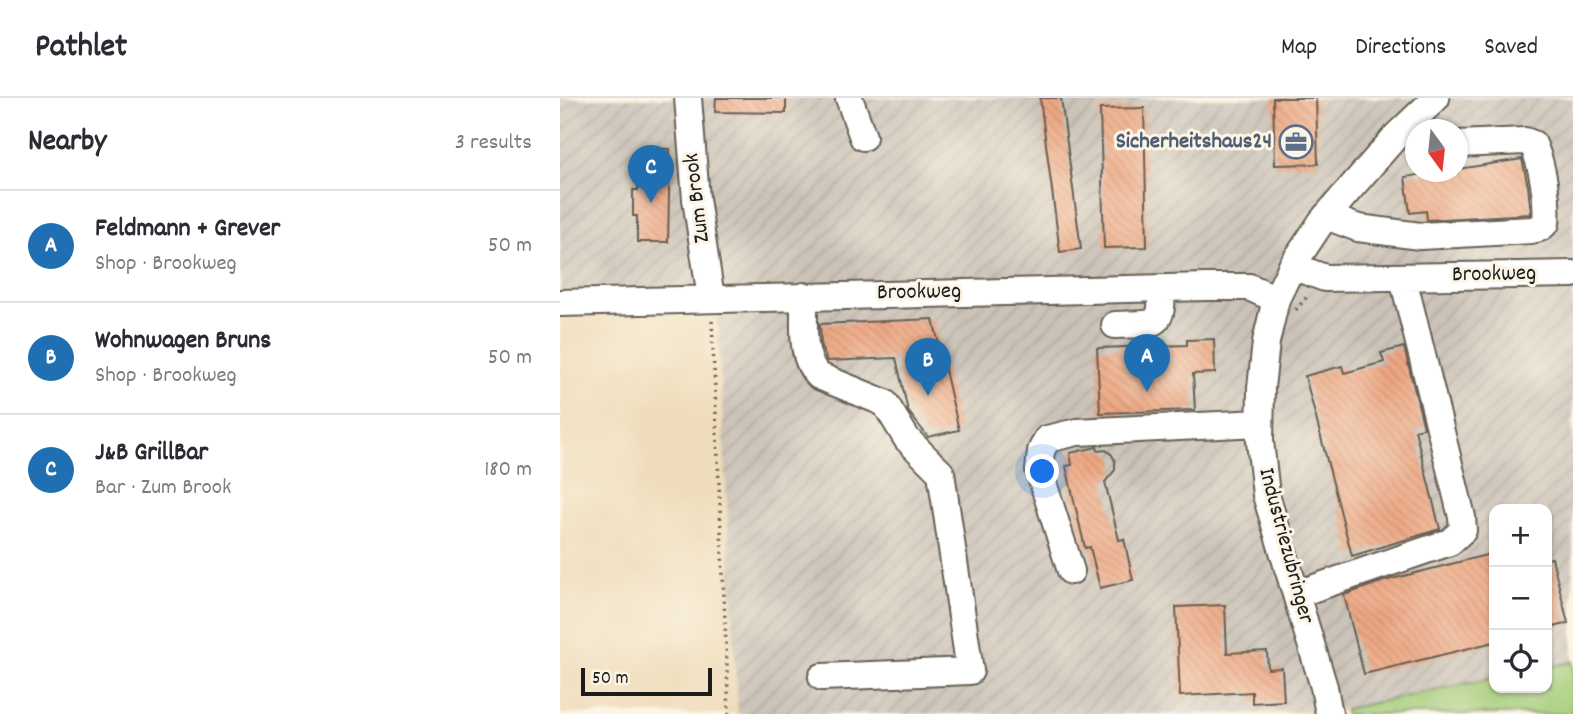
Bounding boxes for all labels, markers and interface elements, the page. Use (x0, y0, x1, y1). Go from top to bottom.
text: Pathlet (35, 25, 127, 72)
text: Map (1281, 31, 1317, 65)
text: Directions (1355, 31, 1446, 65)
text: Saved (1484, 31, 1538, 65)
north arrow (1405, 119, 1468, 182)
text: Nearby (28, 122, 106, 165)
office icon: Sicherheitshaus24 (1277, 123, 1315, 161)
place label: Sicherheitshaus24 (1116, 126, 1272, 159)
text: 3 results (455, 127, 532, 160)
pin: C (628, 145, 674, 203)
street label: Zum Brook (676, 151, 720, 245)
text: Feldmann + Grever (95, 211, 280, 248)
text: A (45, 230, 57, 263)
text: 50 m (488, 230, 532, 263)
text: Shop · Brookweg (95, 248, 237, 281)
street label: Brookweg (1452, 258, 1536, 292)
street label: Brookweg (877, 276, 961, 310)
text: Wohnwagen Bruns (95, 323, 271, 360)
pin: A (1124, 334, 1170, 392)
pin: B (905, 338, 951, 396)
text: B (46, 342, 56, 375)
text: 50 m (488, 342, 532, 375)
text: Shop · Brookweg (95, 360, 237, 393)
text: J&B GrillBar (95, 435, 208, 472)
text: C (45, 454, 57, 487)
text: 180 m (484, 454, 532, 487)
your location (1025, 454, 1059, 488)
street label: Industriezubringer (1248, 464, 1322, 628)
text: Bar · Zum Brook (95, 472, 231, 505)
map controls (1489, 504, 1552, 693)
button: + (1489, 504, 1552, 567)
button: − (1489, 567, 1552, 630)
button: locate (1489, 630, 1552, 693)
scale bar (581, 665, 712, 697)
text: 50 m (592, 666, 629, 693)

